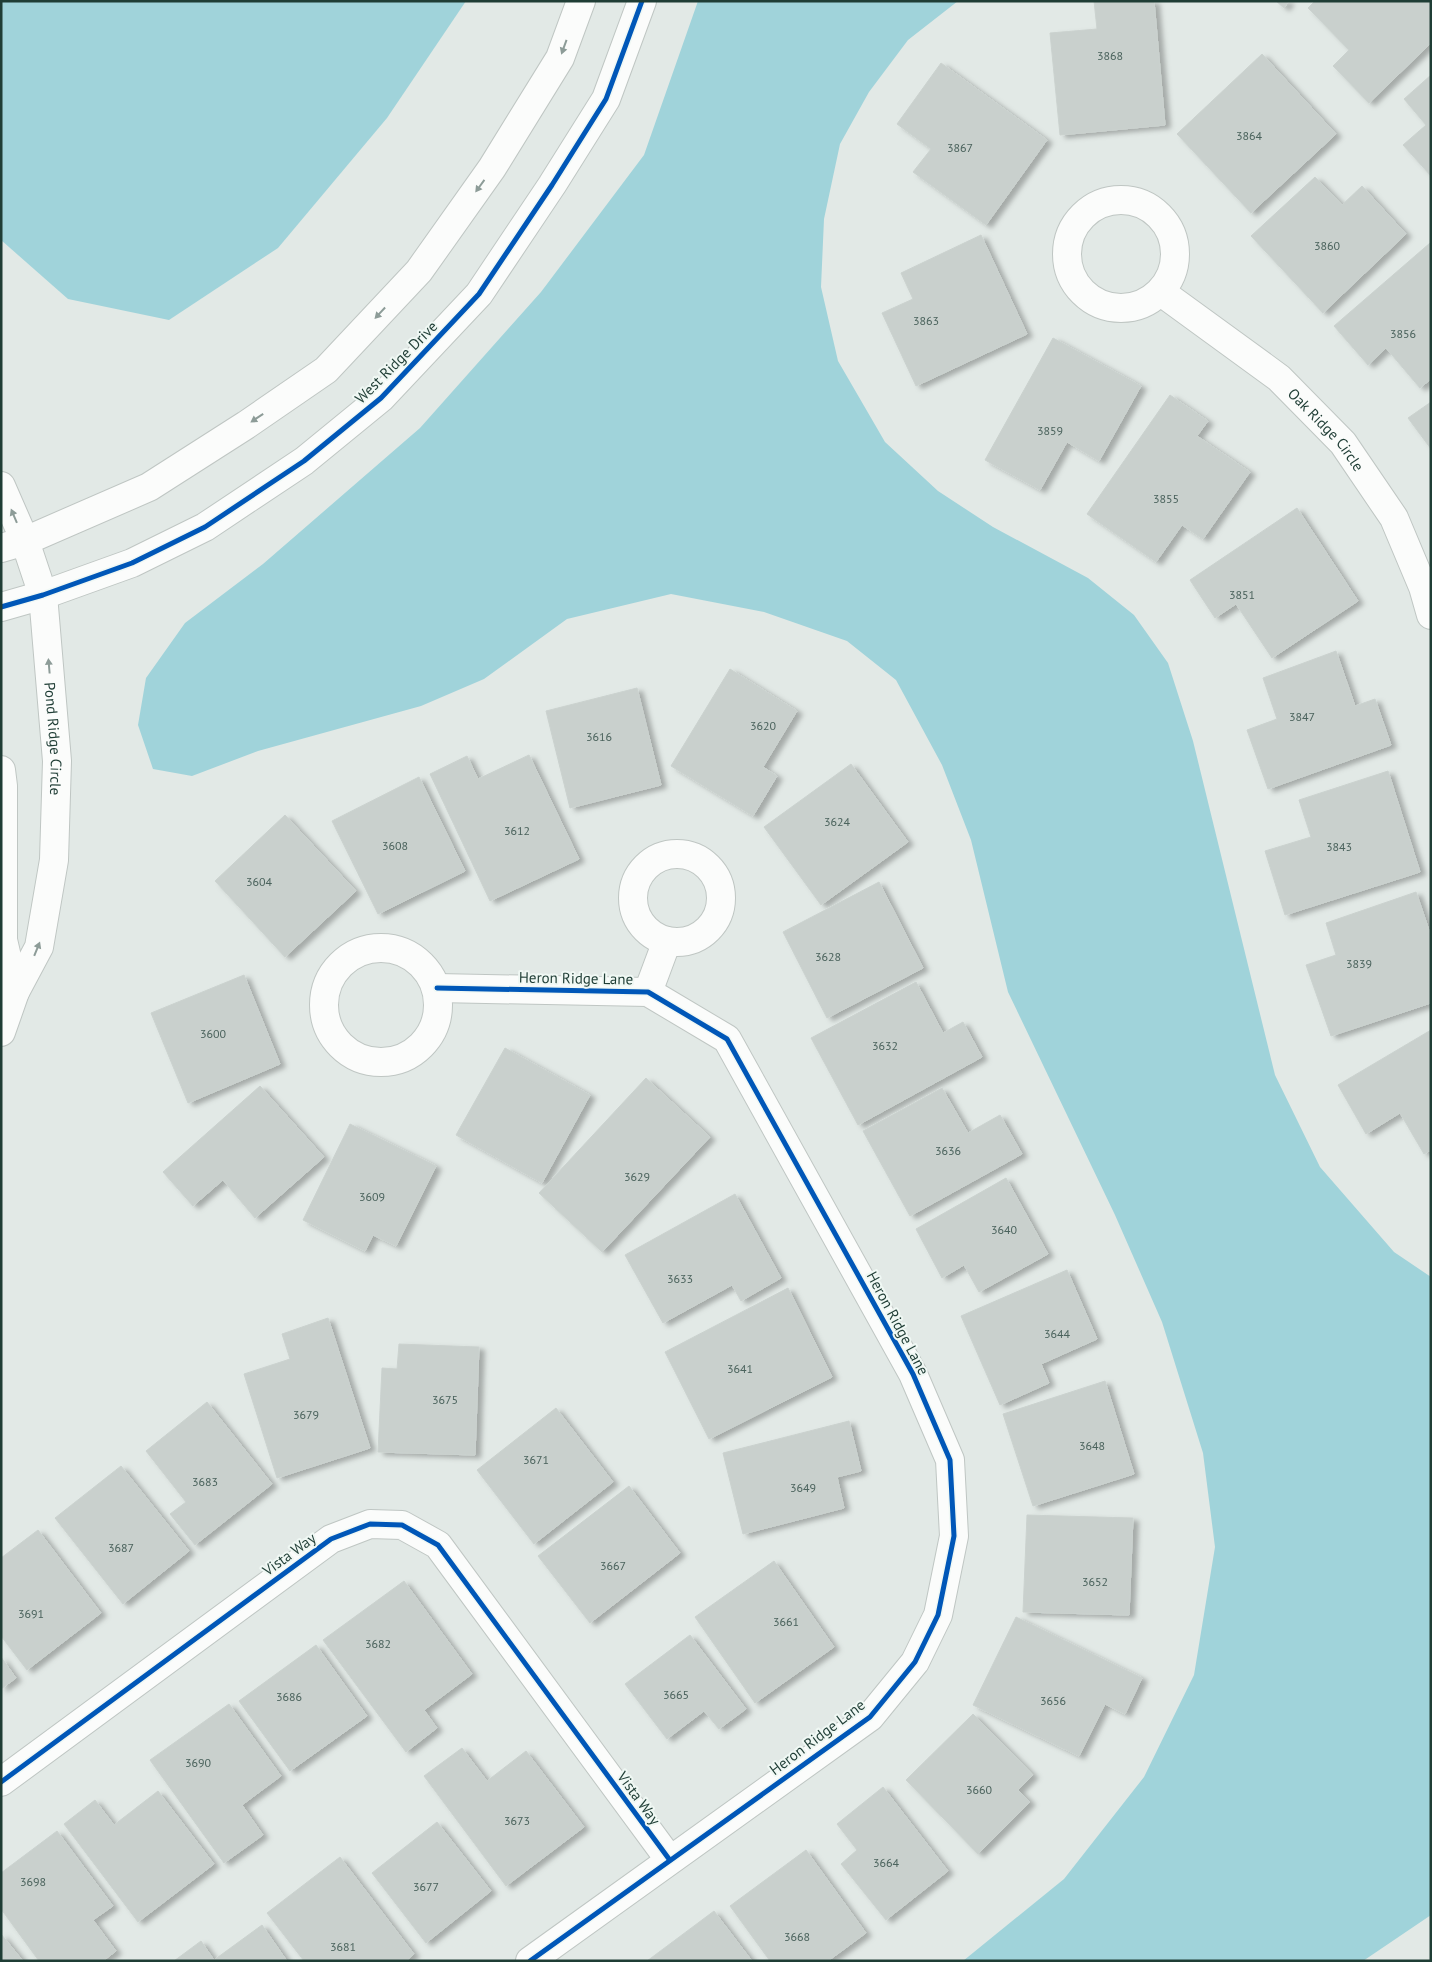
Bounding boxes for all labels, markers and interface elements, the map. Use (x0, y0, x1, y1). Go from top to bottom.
one-way arrow (560, 40, 568, 55)
house number: 3868 (1097, 48, 1123, 63)
house number: 3864 (1236, 128, 1263, 143)
house number: 3867 (947, 140, 973, 155)
one-way arrow (475, 179, 485, 193)
house number: 3860 (1314, 238, 1341, 253)
one-way arrow (374, 307, 386, 319)
house number: 3863 (913, 313, 939, 328)
street label: West Ridge Drive (351, 317, 441, 407)
house number: 3856 (1390, 326, 1416, 341)
street label: Oak Ridge Circle (1284, 384, 1369, 475)
one-way arrow (250, 413, 263, 423)
house number: 3859 (1037, 423, 1063, 438)
house number: 3855 (1153, 491, 1179, 506)
one-way arrow (10, 508, 18, 523)
house number: 3851 (1229, 587, 1255, 602)
one-way arrow (45, 658, 53, 674)
street label: Pond Ridge Circle (41, 681, 67, 795)
house number: 3847 (1289, 709, 1315, 724)
house number: 3620 (750, 718, 777, 733)
house number: 3616 (586, 729, 612, 744)
house number: 3624 (824, 814, 851, 829)
house number: 3612 (504, 823, 530, 838)
house number: 3608 (382, 838, 408, 853)
house number: 3843 (1326, 839, 1352, 854)
house number: 3604 (246, 874, 273, 889)
one-way arrow (33, 941, 41, 956)
house number: 3628 (815, 949, 841, 964)
house number: 3839 (1346, 956, 1372, 971)
street label: Heron Ridge Lane (519, 968, 633, 988)
house number: 3600 (200, 1026, 227, 1041)
house number: 3632 (872, 1038, 898, 1053)
house number: 3636 (935, 1143, 961, 1158)
house number: 3629 (624, 1169, 650, 1184)
house number: 3609 (359, 1189, 385, 1204)
house number: 3640 (991, 1222, 1018, 1237)
street label: Heron Ridge Lane (863, 1268, 933, 1378)
house number: 3633 (667, 1271, 693, 1286)
house number: 3644 (1044, 1326, 1071, 1341)
house number: 3641 (727, 1361, 753, 1376)
house number: 3675 (432, 1392, 458, 1407)
house number: 3679 (293, 1407, 319, 1422)
house number: 3648 (1079, 1438, 1105, 1453)
house number: 3671 (523, 1452, 549, 1467)
house number: 3683 (192, 1474, 218, 1489)
house number: 3649 (790, 1480, 816, 1495)
street label: Vista Way (258, 1528, 319, 1580)
house number: 3687 (108, 1540, 134, 1555)
house number: 3667 (600, 1558, 626, 1573)
house number: 3652 (1082, 1574, 1108, 1589)
house number: 3691 (18, 1606, 44, 1621)
house number: 3661 (773, 1614, 799, 1629)
house number: 3682 (365, 1636, 391, 1651)
house number: 3665 (663, 1687, 689, 1702)
house number: 3686 (276, 1689, 302, 1704)
house number: 3656 (1040, 1693, 1066, 1708)
street label: Heron Ridge Lane (766, 1695, 868, 1779)
house number: 3690 (185, 1755, 212, 1770)
street label: Vista Way (613, 1767, 665, 1828)
house number: 3660 (966, 1782, 993, 1797)
house number: 3673 (504, 1813, 530, 1828)
house number: 3664 (873, 1855, 900, 1870)
house number: 3698 (20, 1874, 46, 1889)
house number: 3677 (413, 1879, 439, 1894)
house number: 3668 (784, 1929, 810, 1944)
house number: 3681 (330, 1939, 356, 1954)

